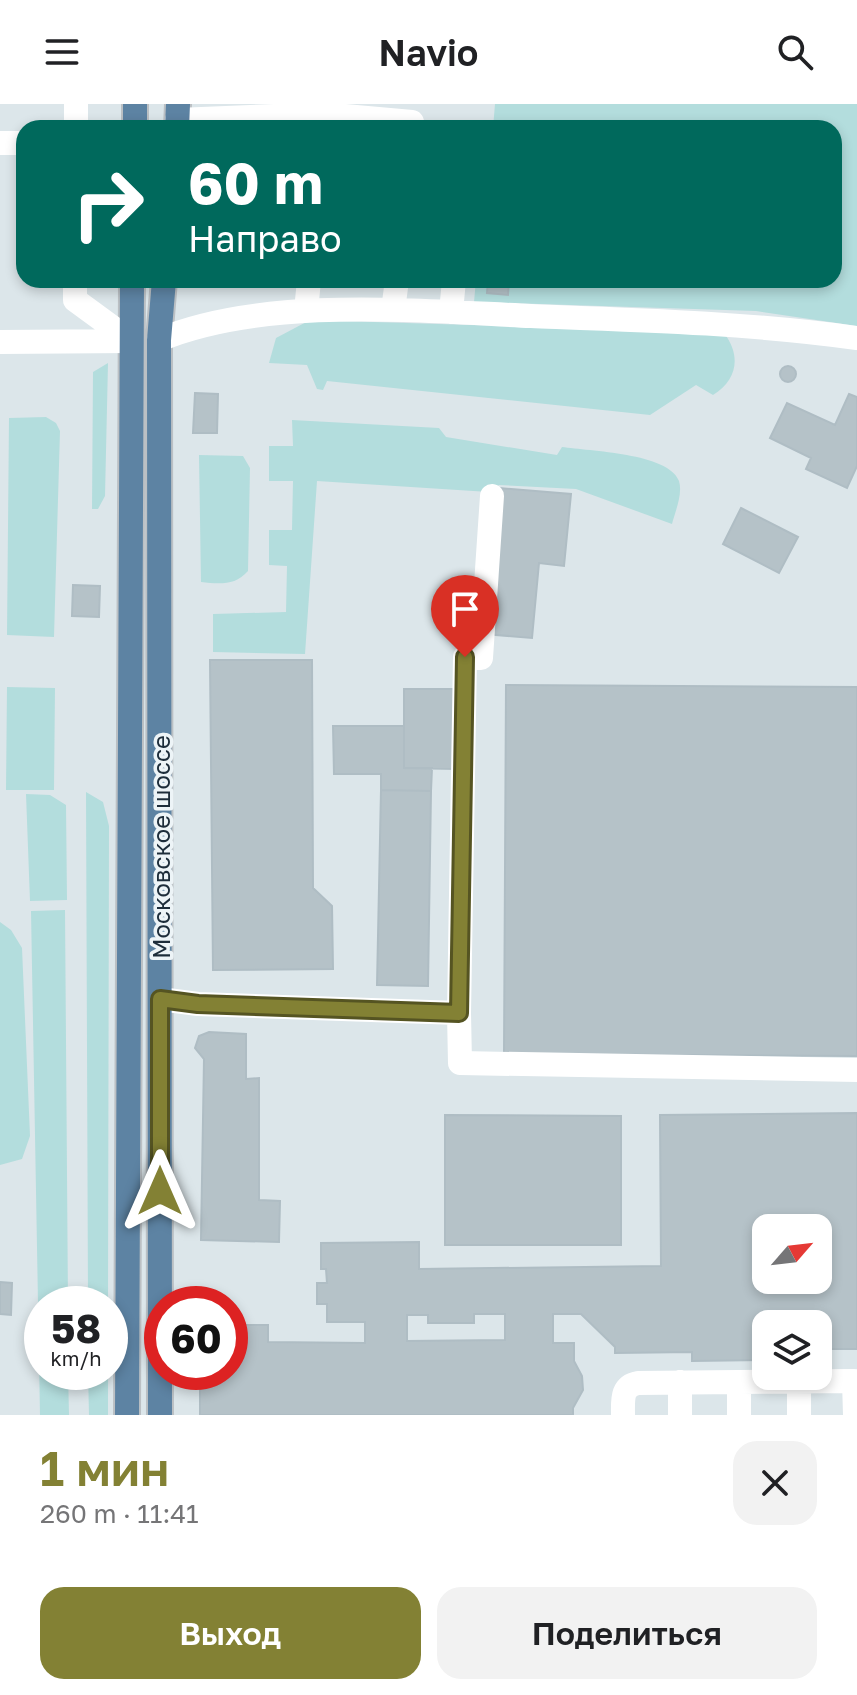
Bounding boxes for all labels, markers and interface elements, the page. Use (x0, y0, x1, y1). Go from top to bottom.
icon: menu (40, 30, 84, 74)
icon: search (773, 30, 817, 74)
text: Navio (379, 31, 478, 74)
text: 60 m (188, 149, 323, 216)
icon: right (56, 152, 160, 256)
text: Направо (188, 217, 342, 260)
pin (431, 575, 499, 657)
icon: arrive (443, 587, 487, 631)
street label: Московское шоссе (146, 735, 175, 959)
position arrow (118, 1149, 202, 1233)
north arrow (752, 1214, 832, 1294)
map controls (752, 1214, 832, 1390)
speed limit sign: 60 (144, 1286, 248, 1390)
text: 58 (51, 1304, 101, 1352)
button: layers (752, 1310, 832, 1390)
text: km/h (51, 1346, 101, 1370)
text: 1 мин (40, 1439, 169, 1497)
button: close (733, 1441, 817, 1525)
text: 260 m · 11:41 (40, 1498, 199, 1529)
button: Выход (40, 1587, 421, 1679)
button: Поделиться (437, 1587, 817, 1679)

